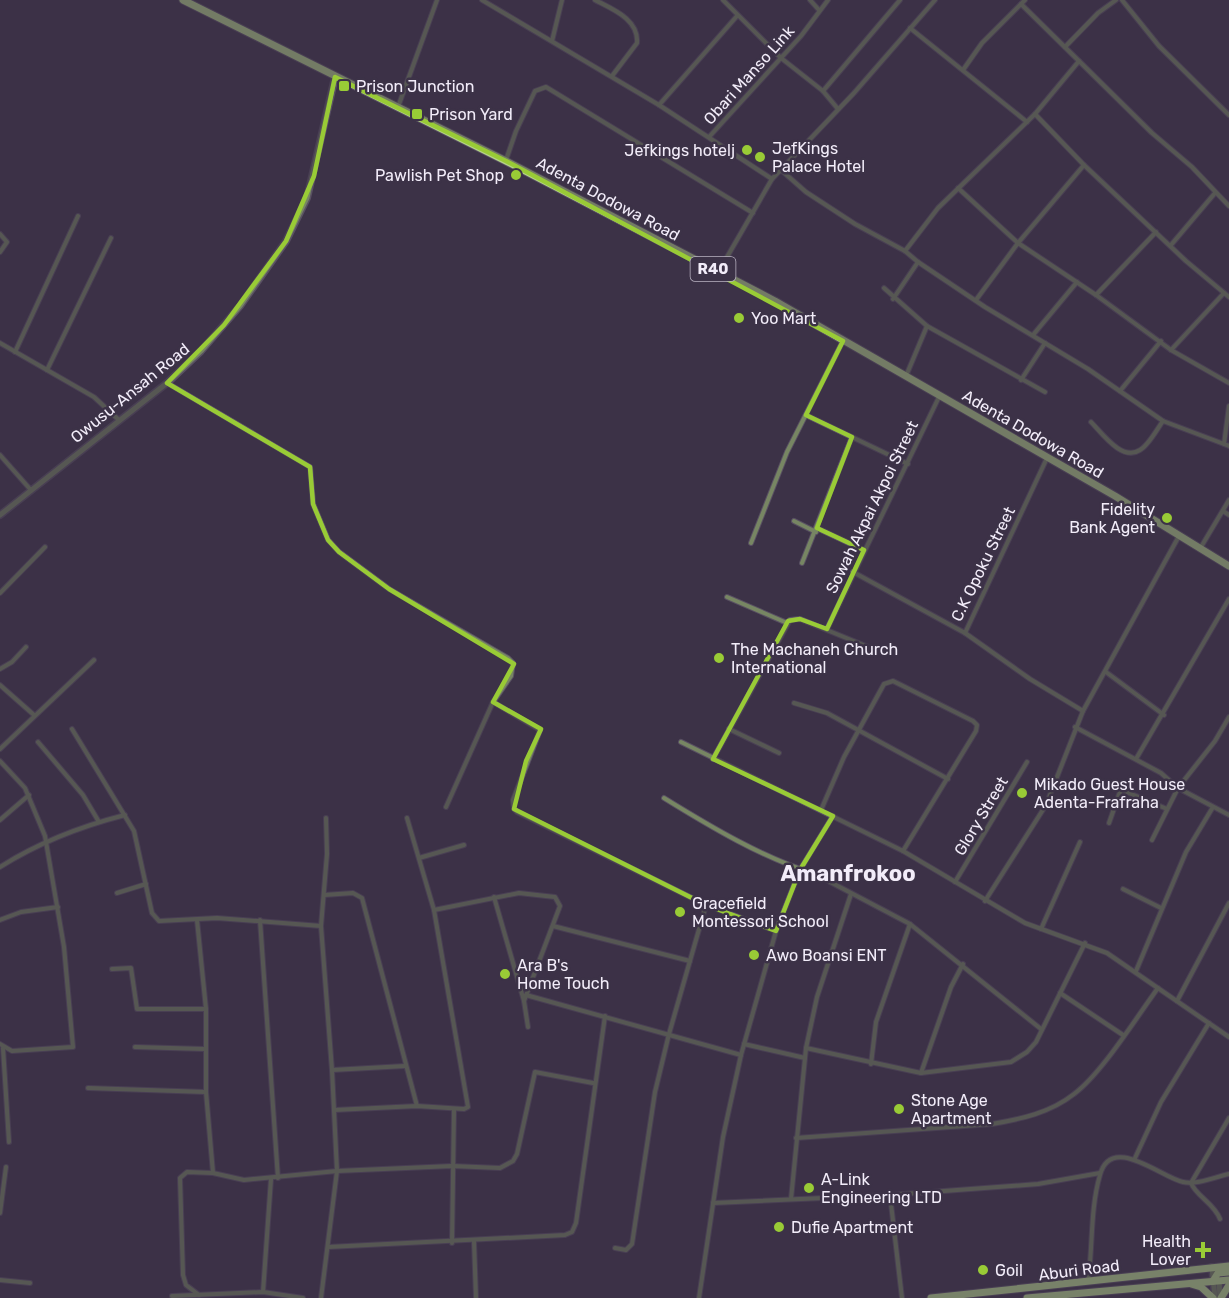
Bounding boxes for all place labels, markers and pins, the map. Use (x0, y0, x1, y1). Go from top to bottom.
place label: Prison Junction (356, 77, 474, 96)
marker: Prison Junction (337, 79, 351, 93)
place label: Prison Yard (429, 105, 513, 124)
marker: Prison Yard (410, 107, 424, 121)
place label: JefKings Palace Hotel (772, 139, 865, 176)
place label: Jefkings hotelj (624, 141, 735, 160)
marker: Jefkings hotelj (740, 143, 754, 157)
marker: JefKings Palace Hotel (753, 150, 767, 164)
place label: Pawlish Pet Shop (375, 166, 504, 185)
marker: Pawlish Pet Shop (509, 168, 523, 182)
place label: Yoo Mart (751, 309, 816, 328)
marker: Yoo Mart (732, 311, 746, 325)
place label: Fidelity Bank Agent (1069, 500, 1155, 537)
marker: Fidelity Bank Agent (1160, 511, 1174, 525)
place label: The Machaneh Church International (731, 640, 898, 677)
marker: The Machaneh Church International (712, 651, 726, 665)
place label: Mikado Guest House Adenta-Frafraha (1034, 775, 1185, 812)
marker: Mikado Guest House Adenta-Frafraha (1015, 786, 1029, 800)
place label: Gracefield Montessori School (692, 894, 829, 931)
marker: Gracefield Montessori School (673, 905, 687, 919)
place label: Awo Boansi ENT (766, 946, 887, 965)
marker: Awo Boansi ENT (747, 948, 761, 962)
place label: Ara B's Home Touch (517, 956, 609, 993)
marker: Ara B's Home Touch (498, 967, 512, 981)
place label: Stone Age Apartment (911, 1091, 991, 1128)
marker: Stone Age Apartment (892, 1102, 906, 1116)
place label: A-Link Engineering LTD (821, 1170, 942, 1207)
marker: A-Link Engineering LTD (802, 1181, 816, 1195)
place label: Dufie Apartment (791, 1218, 913, 1237)
marker: Dufie Apartment (772, 1220, 786, 1234)
place label: Health Lover (1142, 1232, 1191, 1269)
marker: Health Lover (1196, 1243, 1210, 1257)
place label: Goil (995, 1261, 1023, 1280)
marker: Goil (976, 1263, 990, 1277)

